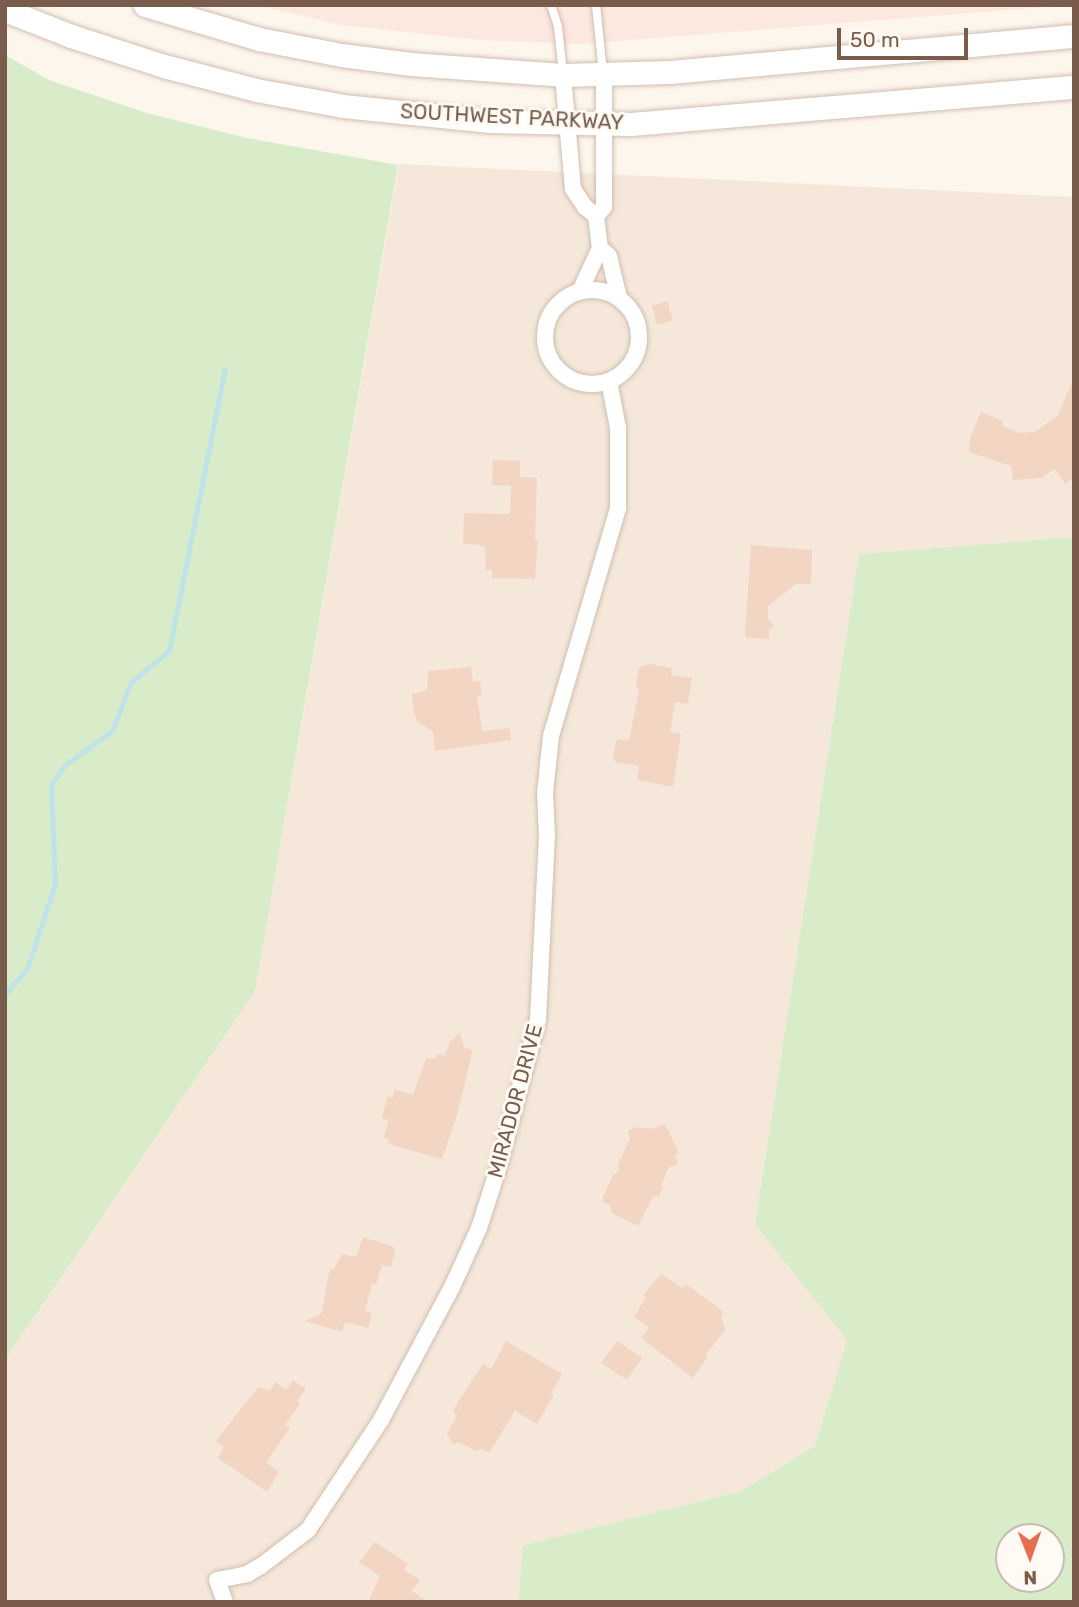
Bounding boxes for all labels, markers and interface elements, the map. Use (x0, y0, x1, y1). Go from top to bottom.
scale bar (841, 14, 972, 58)
text: 50 m (850, 27, 900, 52)
street label: SOUTHWEST PARKWAY (399, 99, 625, 135)
street label: MIRADOR DRIVE (482, 1021, 548, 1181)
north arrow (995, 1523, 1065, 1593)
text: N (1023, 1566, 1037, 1589)

